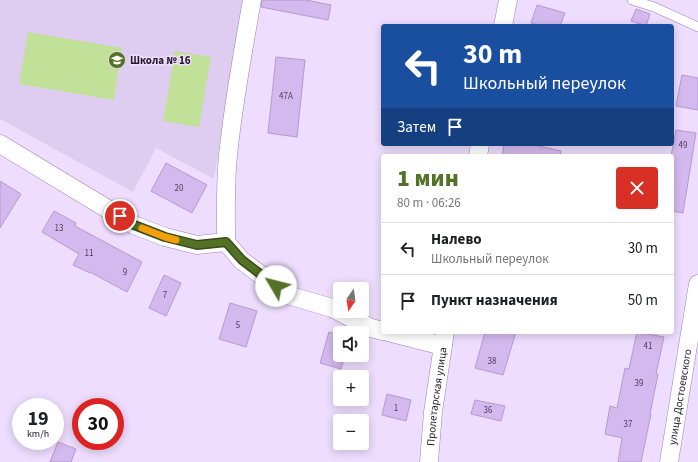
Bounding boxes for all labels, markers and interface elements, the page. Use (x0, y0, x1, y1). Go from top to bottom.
text: 30 m (463, 34, 522, 74)
icon: left (397, 40, 449, 92)
school or university icon: Школа № 16 (107, 50, 127, 70)
place label: Школа № 16 (130, 53, 191, 68)
text: Школьный переулок (463, 71, 626, 96)
house number: 47А (279, 90, 293, 103)
icon: arrive (444, 116, 466, 138)
text: Затем (397, 117, 436, 138)
house number: 49 (679, 139, 688, 152)
text: 1 мин (397, 161, 459, 196)
button: close (616, 167, 658, 209)
house number: 20 (175, 182, 184, 195)
text: 80 m · 06:26 (397, 194, 461, 212)
pin (103, 199, 137, 233)
icon: arrive (109, 205, 131, 227)
house number: 13 (55, 222, 64, 235)
text: Налево (431, 229, 482, 250)
icon: left (397, 238, 419, 260)
text: 30 m (628, 238, 658, 259)
house number: 11 (85, 247, 93, 260)
text: Школьный переулок (431, 250, 549, 268)
position arrow (255, 265, 297, 307)
house number: 9 (123, 266, 128, 279)
north arrow (333, 282, 369, 318)
map controls (333, 282, 369, 450)
house number: 7 (163, 289, 168, 302)
icon: arrive (397, 290, 419, 312)
text: Пункт назначения (431, 290, 558, 311)
text: 50 m (628, 290, 658, 311)
house number: 5 (236, 319, 241, 332)
button: sound (333, 326, 369, 362)
house number: 41 (644, 340, 652, 353)
street label: Пролетарская улица (423, 346, 451, 446)
street label: улица Достоевского (665, 348, 695, 446)
house number: 38 (488, 355, 497, 368)
button: + (333, 370, 369, 406)
house number: 39 (635, 377, 644, 390)
speed limit sign: 30 (72, 398, 124, 450)
house number: 1 (394, 402, 398, 415)
house number: 36 (484, 404, 493, 417)
text: 19 (27, 405, 49, 433)
button: − (333, 414, 369, 450)
house number: 37 (624, 418, 633, 431)
text: km/h (27, 427, 49, 441)

